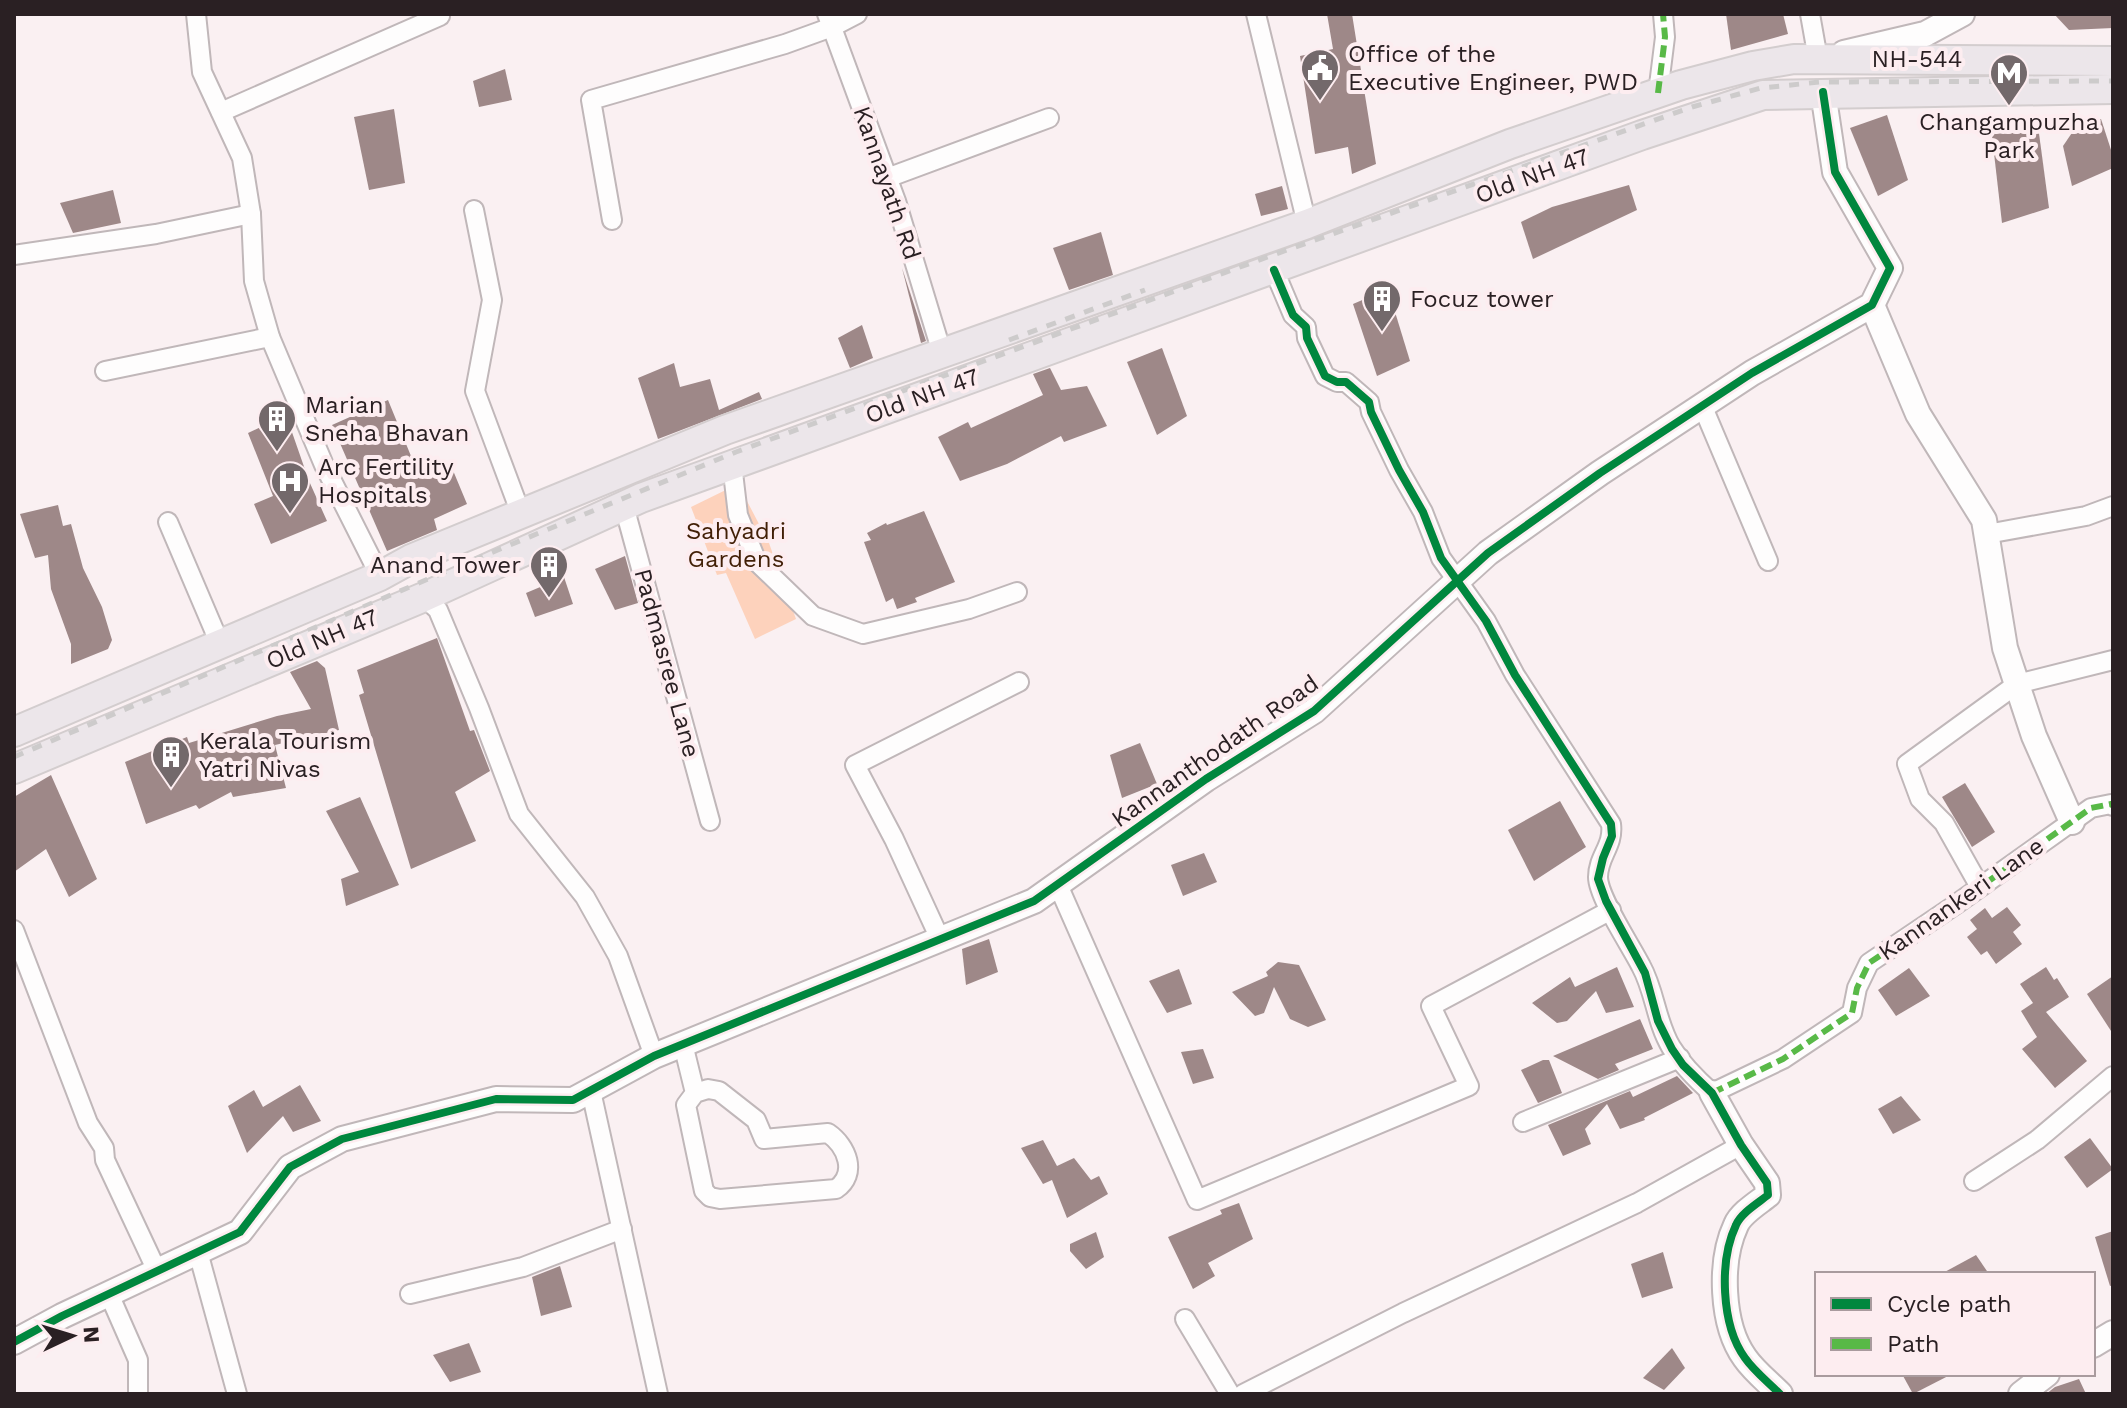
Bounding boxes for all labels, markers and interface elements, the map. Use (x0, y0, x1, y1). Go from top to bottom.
place label: Office of the Executive Engineer, PWD (1348, 40, 1638, 96)
street label: NH-544 (1872, 45, 1962, 73)
public building icon: Office of the Executive Engineer, PWD (1299, 47, 1341, 102)
metro station icon: Changampuzha Park (1988, 52, 2030, 107)
street label: Kannayath Rd (848, 103, 926, 263)
place label: Changampuzha Park (1919, 108, 2099, 164)
street label: Old NH 47 (1471, 143, 1593, 209)
building icon: Focuz tower (1361, 278, 1403, 333)
place label: Focuz tower (1410, 285, 1554, 313)
street label: Old NH 47 (861, 363, 983, 429)
place label: Marian Sneha Bhavan (305, 391, 469, 447)
building icon: Marian Sneha Bhavan (256, 398, 298, 453)
place label: Arc Fertility Hospitals (318, 453, 454, 509)
hospital icon: Arc Fertility Hospitals (269, 460, 311, 515)
park label: Sahyadri Gardens (686, 517, 786, 573)
building icon: Anand Tower (528, 544, 570, 599)
place label: Anand Tower (370, 551, 521, 579)
street label: Padmasree Lane (628, 566, 706, 760)
street label: Old NH 47 (262, 603, 382, 675)
street label: Kannanthodath Road (1106, 669, 1324, 833)
place label: Kerala Tourism Yatri Nivas (199, 727, 371, 783)
building icon: Kerala Tourism Yatri Nivas (150, 734, 192, 789)
street label: Kannankeri Lane (1873, 832, 2049, 966)
legend (1815, 1272, 2095, 1376)
text: Cycle path (1887, 1290, 2012, 1318)
north arrow (32, 1296, 112, 1376)
text: N (78, 1326, 104, 1344)
text: Path (1887, 1330, 1940, 1358)

